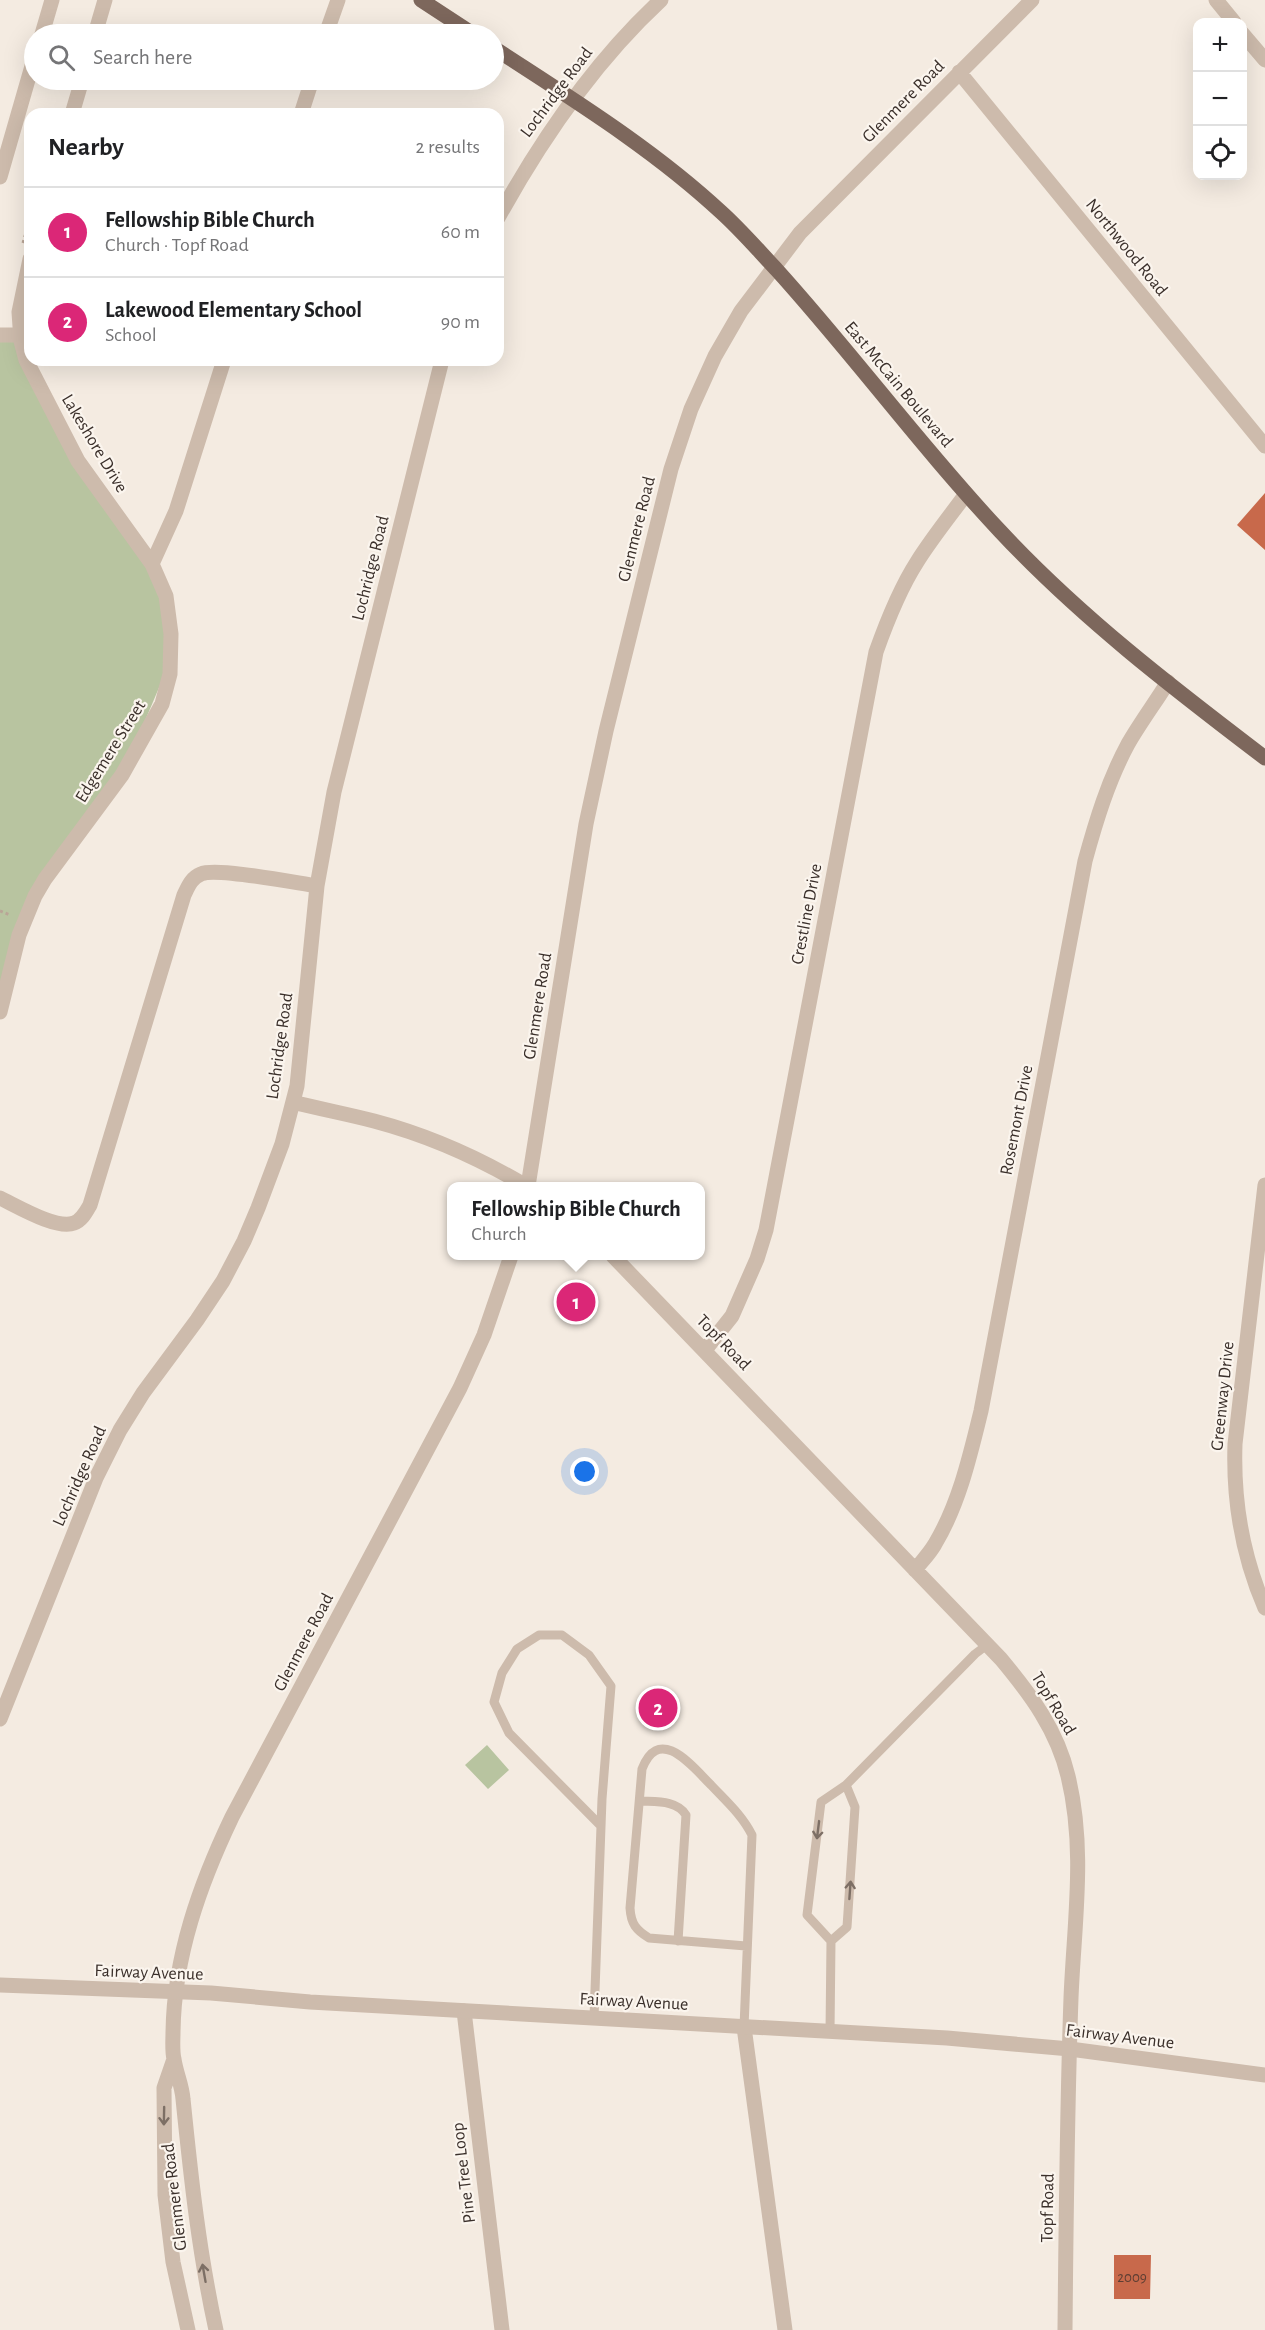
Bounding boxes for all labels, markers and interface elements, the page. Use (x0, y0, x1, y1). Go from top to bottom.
map controls (1193, 18, 1247, 180)
button: + (1193, 18, 1247, 72)
search box (24, 24, 504, 90)
icon: search (45, 41, 78, 74)
street label: Lochridge Road (517, 44, 596, 141)
text: Search here (93, 46, 192, 68)
street label: Glenmere Road (859, 57, 948, 146)
button: − (1193, 72, 1247, 126)
button: locate (1193, 126, 1247, 180)
text: Nearby (48, 134, 124, 160)
text: 2 results (416, 137, 480, 157)
street label: Northwood Road (1082, 196, 1171, 299)
text: Fellowship Bible Church (105, 209, 315, 231)
text: 1 (64, 222, 71, 242)
text: 60 m (441, 222, 480, 242)
text: Church · Topf Road (105, 235, 249, 255)
text: Lakewood Elementary School (105, 299, 362, 321)
text: 2 (63, 312, 72, 332)
text: 90 m (441, 312, 480, 332)
street label: East McCain Boulevard (841, 318, 956, 451)
text: School (105, 325, 157, 345)
street label: Lakeshore Drive (58, 391, 130, 496)
street label: Glenmere Road (615, 475, 659, 584)
street label: Lochridge Road (349, 514, 393, 623)
street label: Edgemere Street (72, 697, 150, 806)
street label: Crestline Drive (788, 862, 826, 966)
street label: Glenmere Road (521, 951, 555, 1061)
street label: Lochridge Road (264, 992, 296, 1101)
street label: Rosemont Drive (997, 1064, 1036, 1177)
popup (447, 1182, 705, 1260)
text: Fellowship Bible Church (471, 1198, 681, 1220)
text: Church (471, 1224, 527, 1244)
pin: 1 (556, 1280, 596, 1324)
street label: Topf Road (693, 1311, 754, 1374)
street label: Greenway Drive (1208, 1341, 1238, 1452)
street label: Lochridge Road (50, 1424, 110, 1529)
your location (570, 1457, 599, 1486)
street label: Glenmere Road (271, 1591, 337, 1694)
street label: Topf Road (1028, 1669, 1079, 1738)
pin: 2 (638, 1686, 678, 1730)
one-way arrow (812, 1820, 823, 1840)
one-way arrow (844, 1880, 855, 1900)
street label: Fairway Avenue (94, 1962, 204, 1984)
street label: Fairway Avenue (579, 1990, 689, 2014)
street label: Fairway Avenue (1065, 2021, 1175, 2053)
one-way arrow (158, 2106, 170, 2126)
street label: Pine Tree Loop (449, 2121, 479, 2224)
street label: Glenmere Road (159, 2142, 191, 2252)
street label: Topf Road (1038, 2173, 1058, 2243)
one-way arrow (198, 2263, 209, 2283)
house number: 2009 (1117, 2270, 1147, 2285)

